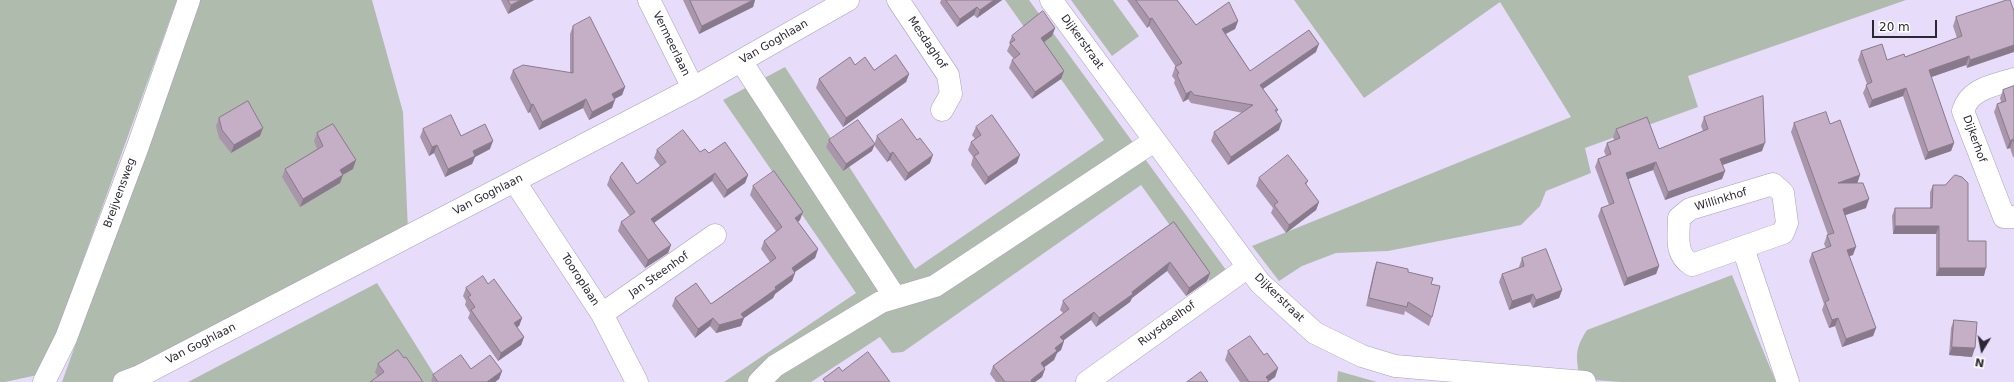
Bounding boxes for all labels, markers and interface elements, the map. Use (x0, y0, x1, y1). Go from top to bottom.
street label: Vermeerlaan (650, 10, 692, 78)
street label: Dijkerstraat (1058, 12, 1106, 72)
scale bar (1874, 12, 1939, 38)
street label: Mesdaghof (905, 14, 949, 72)
street label: Van Goghlaan (738, 17, 810, 67)
text: 20 m (1879, 20, 1910, 34)
street label: Dijkerhof (1959, 114, 1989, 164)
street label: Breijvensweg (101, 156, 139, 230)
street label: Van Goghlaan (451, 172, 525, 218)
street label: Willinkhof (1693, 186, 1749, 214)
street label: Jan Steenhof (627, 250, 691, 300)
street label: Tooroplaan (558, 251, 602, 309)
street label: Dijkerstraat (1251, 271, 1307, 325)
street label: Ruysdaelhof (1136, 299, 1198, 349)
street label: Van Goghlaan (164, 321, 238, 367)
north arrow (1962, 330, 2002, 370)
text: N (1974, 355, 1985, 370)

